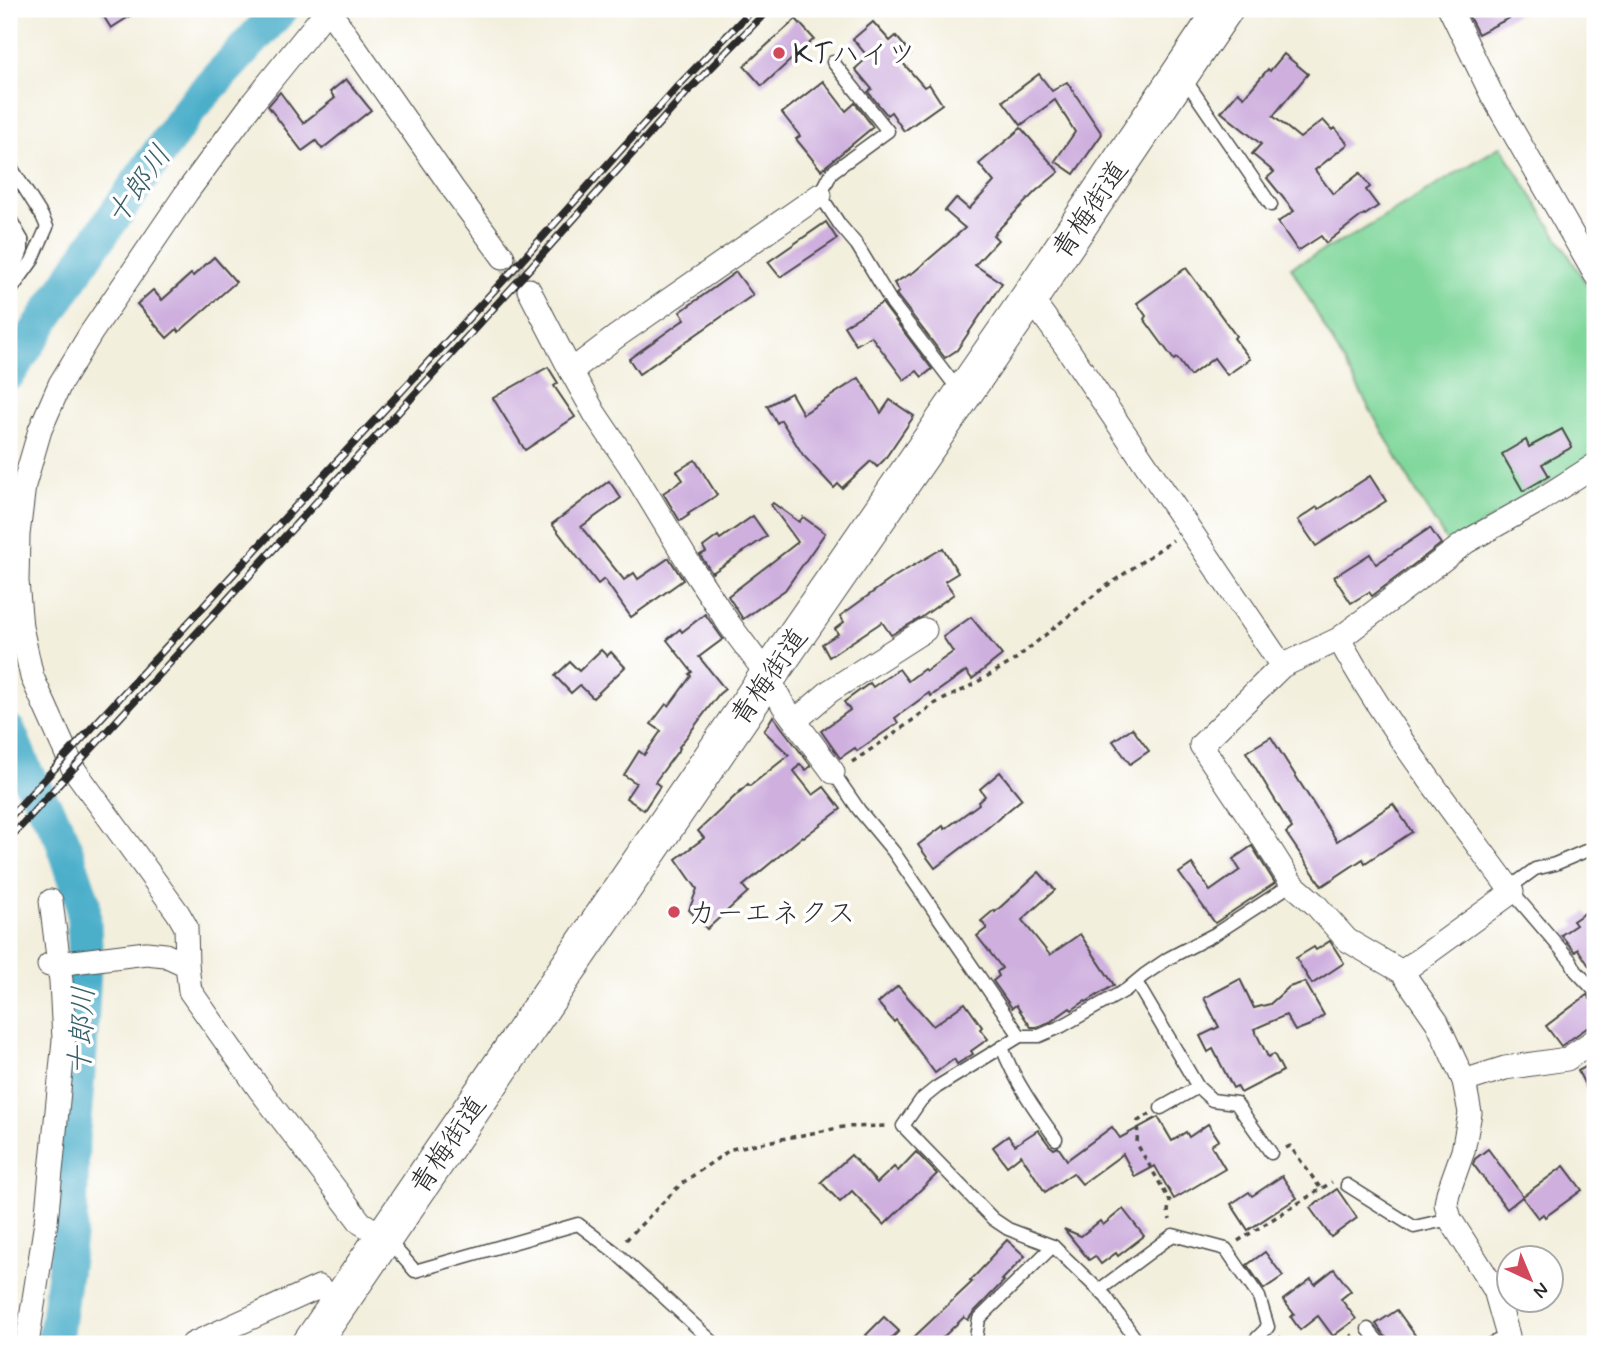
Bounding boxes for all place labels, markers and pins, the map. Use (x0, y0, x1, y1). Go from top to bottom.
place label: KTハイツ (793, 37, 916, 74)
marker: KTハイツ (771, 45, 787, 61)
place label: カーエネクス (688, 896, 855, 933)
marker: カーエネクス (666, 904, 682, 920)

